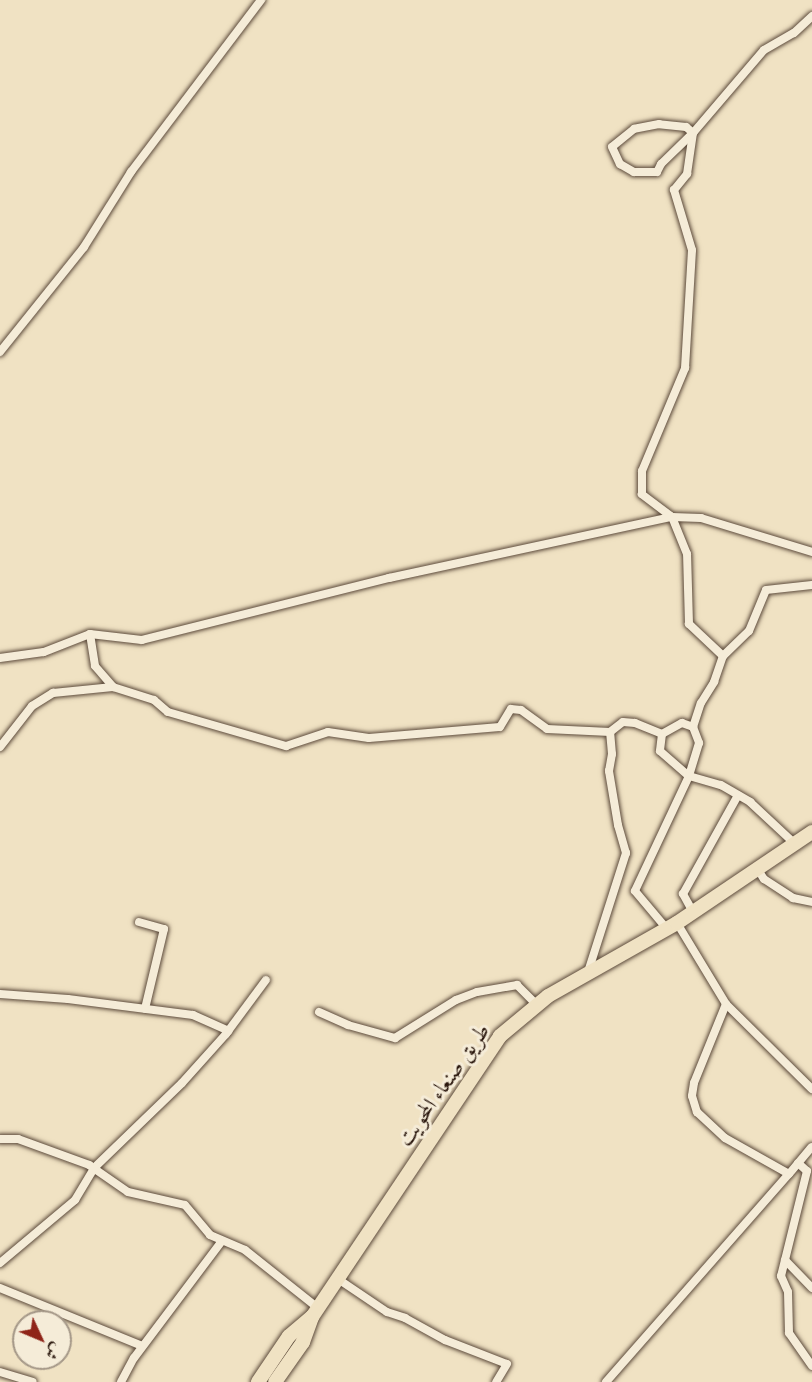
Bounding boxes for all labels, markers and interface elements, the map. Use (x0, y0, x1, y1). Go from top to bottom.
street label: طريق صنعاء المحويت (392, 1019, 496, 1151)
north arrow (12, 1310, 72, 1370)
text: ش (41, 1338, 66, 1364)

